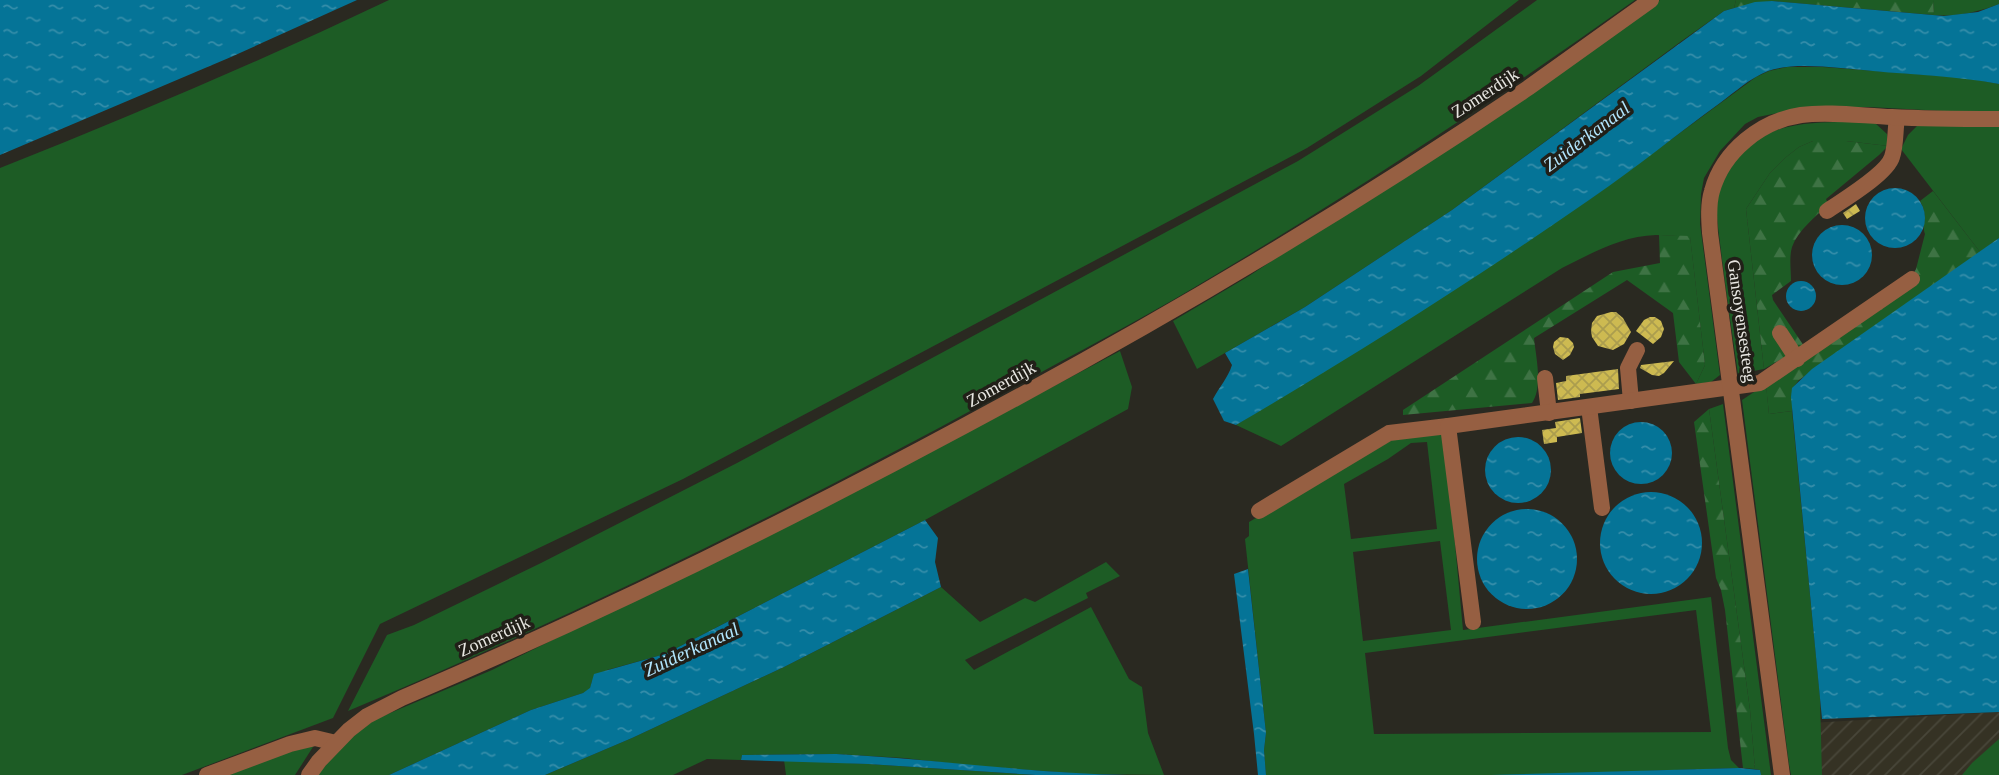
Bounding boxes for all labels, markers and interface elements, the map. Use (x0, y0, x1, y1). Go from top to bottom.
street label: Zomerdijk (1448, 64, 1522, 122)
water label: Zuiderkanaal (1539, 97, 1634, 176)
street label: Gansoyensesteeg (1723, 258, 1761, 384)
street label: Zomerdijk (963, 357, 1039, 411)
street label: Zomerdijk (455, 611, 533, 661)
water label: Zuiderkanaal (640, 618, 742, 681)

